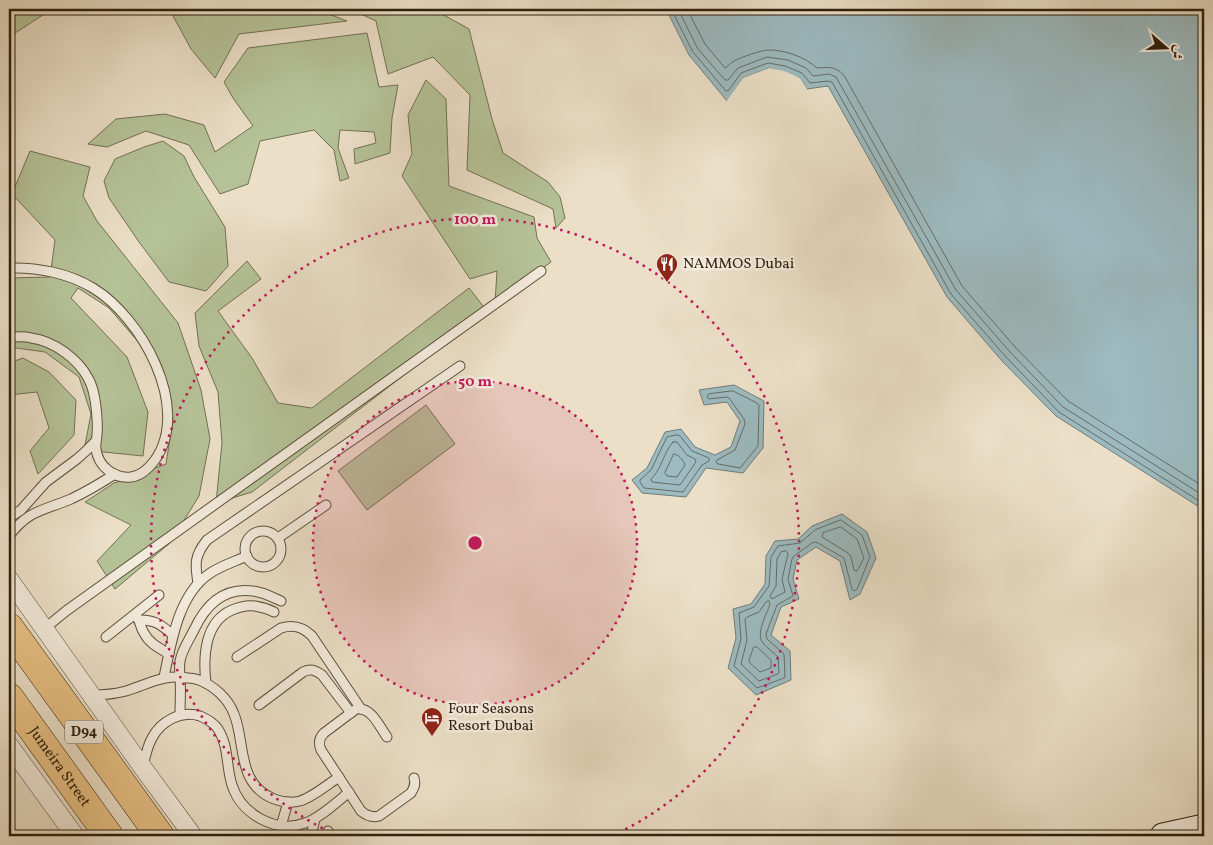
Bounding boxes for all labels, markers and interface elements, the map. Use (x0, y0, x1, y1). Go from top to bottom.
north arrow (1140, 22, 1190, 72)
text: ش (1165, 42, 1188, 62)
text: 100 m (454, 210, 497, 231)
restaurant icon: NAMMOS Dubai (655, 252, 679, 283)
place label: NAMMOS Dubai (683, 254, 794, 275)
text: 50 m (458, 372, 492, 393)
centre of rings (466, 534, 484, 552)
place label: Four Seasons Resort Dubai (448, 699, 534, 737)
hotel icon: Four Seasons Resort Dubai (420, 706, 444, 737)
road number: D94 (65, 720, 103, 744)
street label: Jumeira Street (23, 722, 95, 811)

